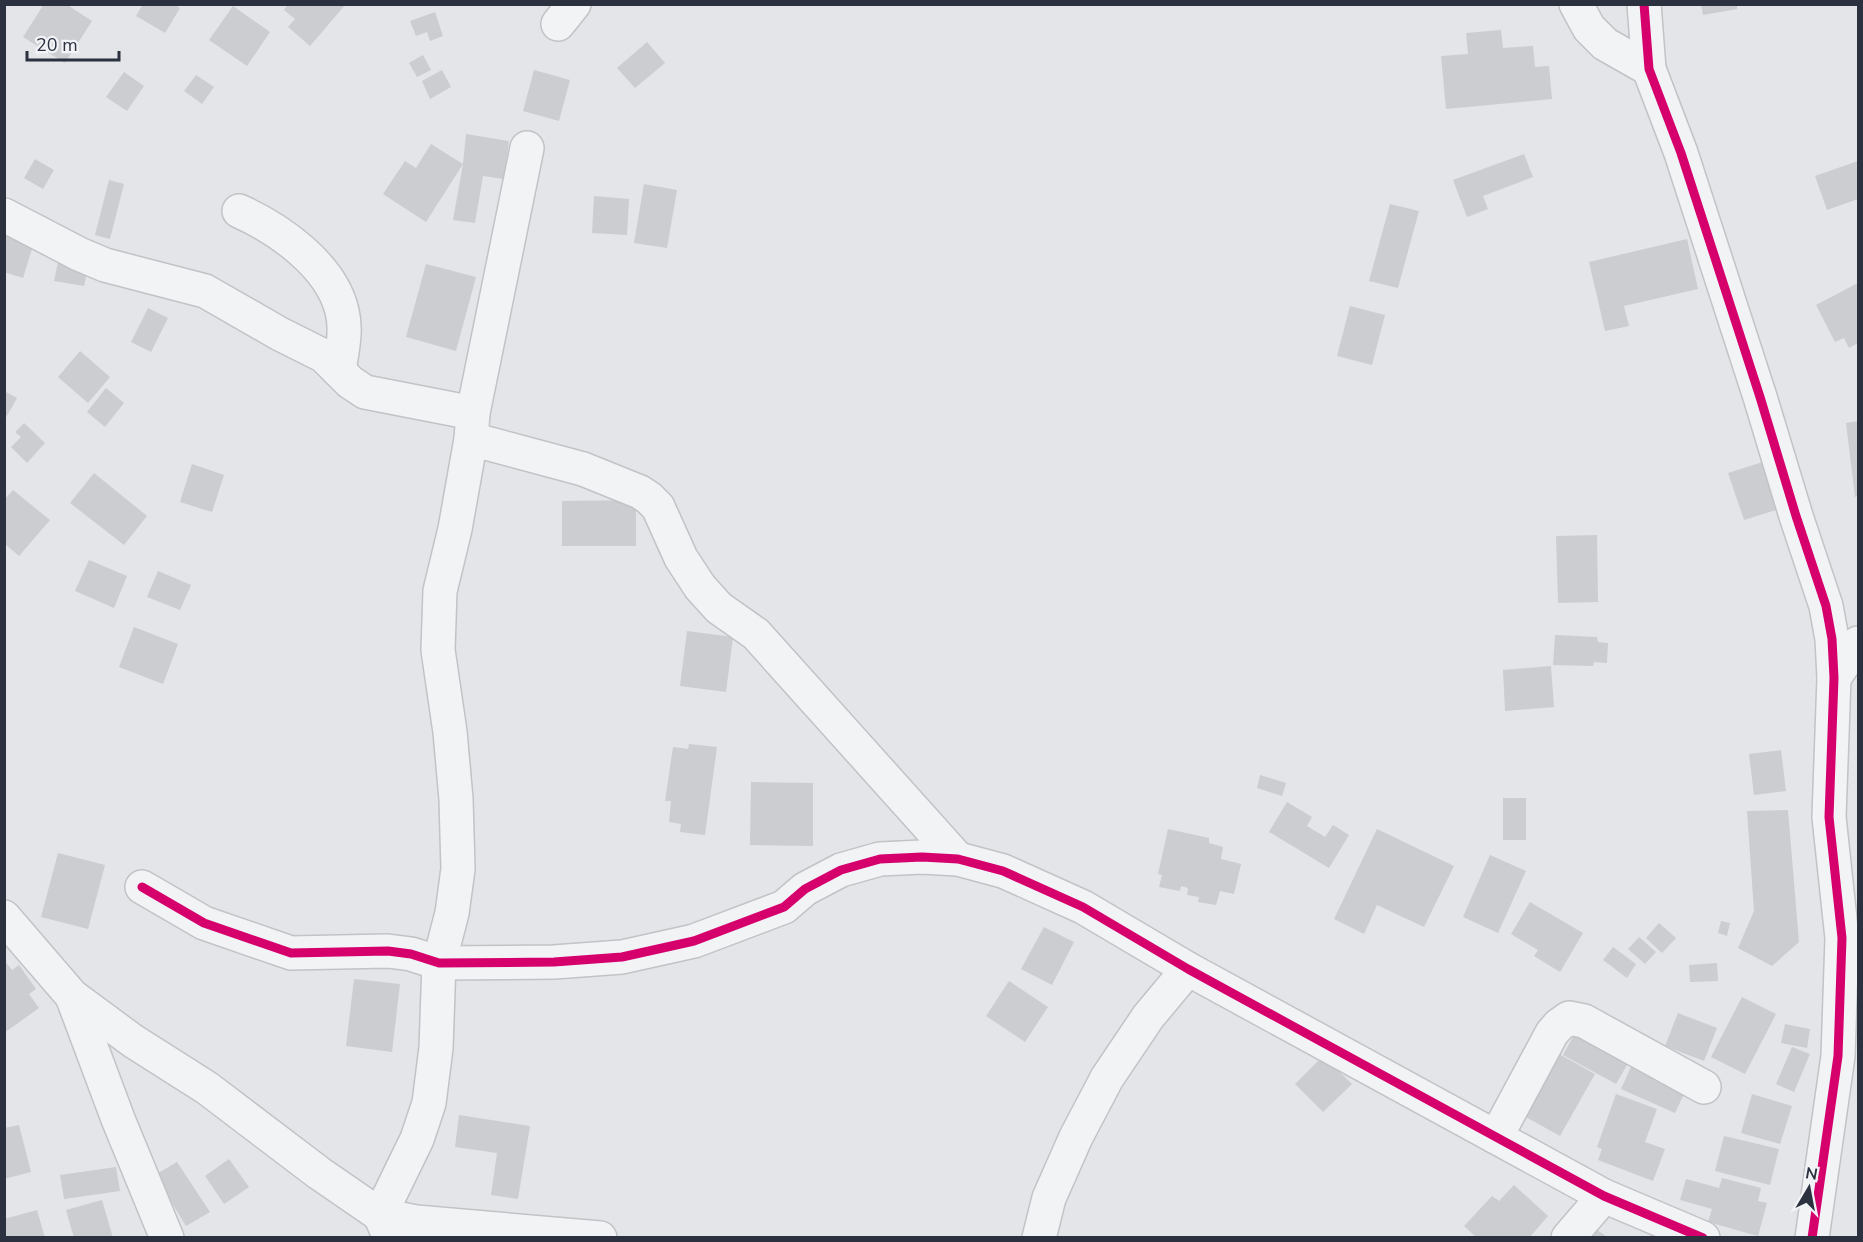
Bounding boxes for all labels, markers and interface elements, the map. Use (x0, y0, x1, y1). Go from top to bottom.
scale bar (27, 24, 118, 62)
text: 20 m (36, 33, 78, 57)
north arrow (1779, 1158, 1839, 1218)
text: N (1804, 1162, 1819, 1186)

